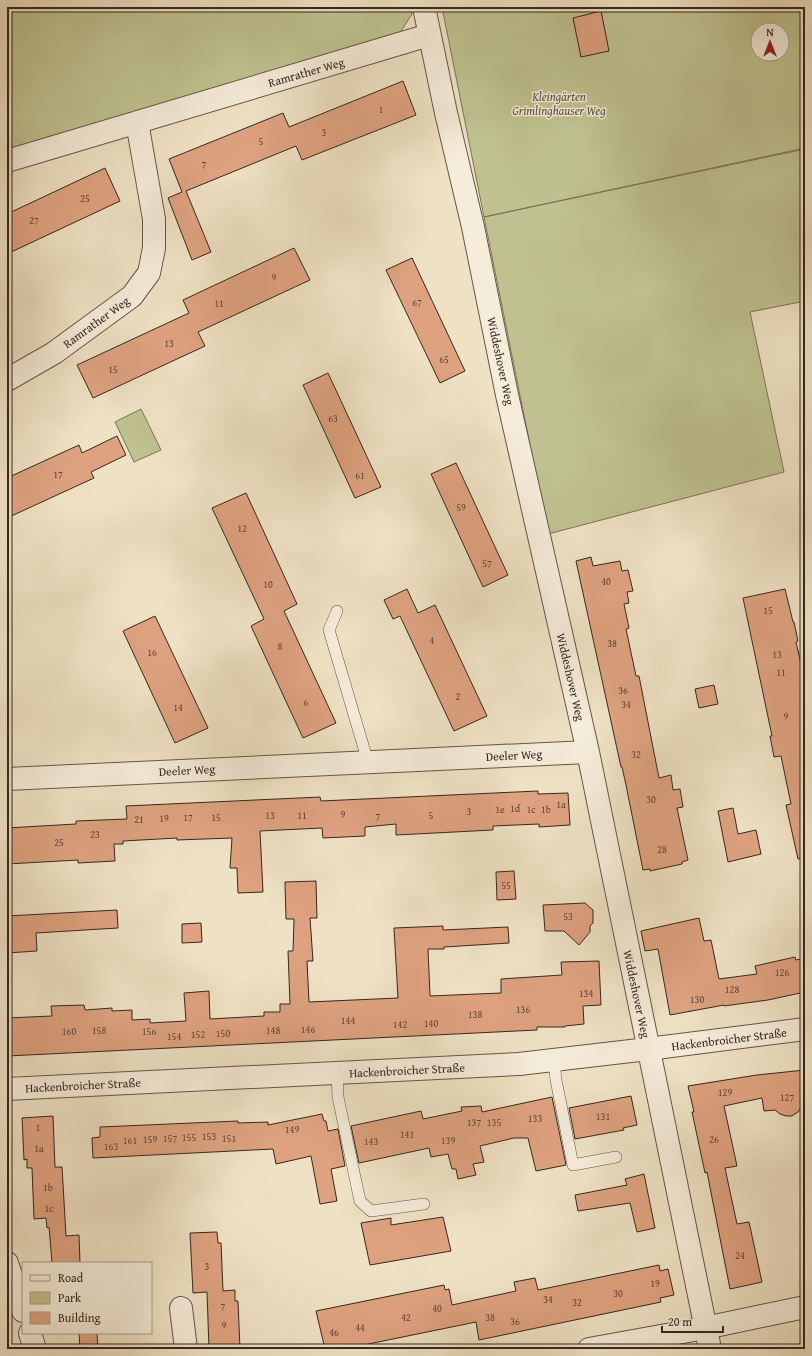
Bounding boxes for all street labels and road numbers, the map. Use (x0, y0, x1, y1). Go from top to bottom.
street label: Ramrather Weg (266, 53, 346, 91)
street label: Ramrather Weg (59, 292, 133, 352)
street label: Widdeshover Weg (483, 315, 519, 407)
street label: Widdeshover Weg (553, 631, 589, 723)
street label: Deeler Weg (485, 745, 543, 765)
street label: Deeler Weg (158, 760, 216, 780)
street label: Widdeshover Weg (619, 948, 655, 1040)
street label: Hackenbroicher Straße (670, 1023, 788, 1054)
street label: Hackenbroicher Straße (349, 1058, 466, 1082)
street label: Hackenbroicher Straße (25, 1073, 142, 1097)

